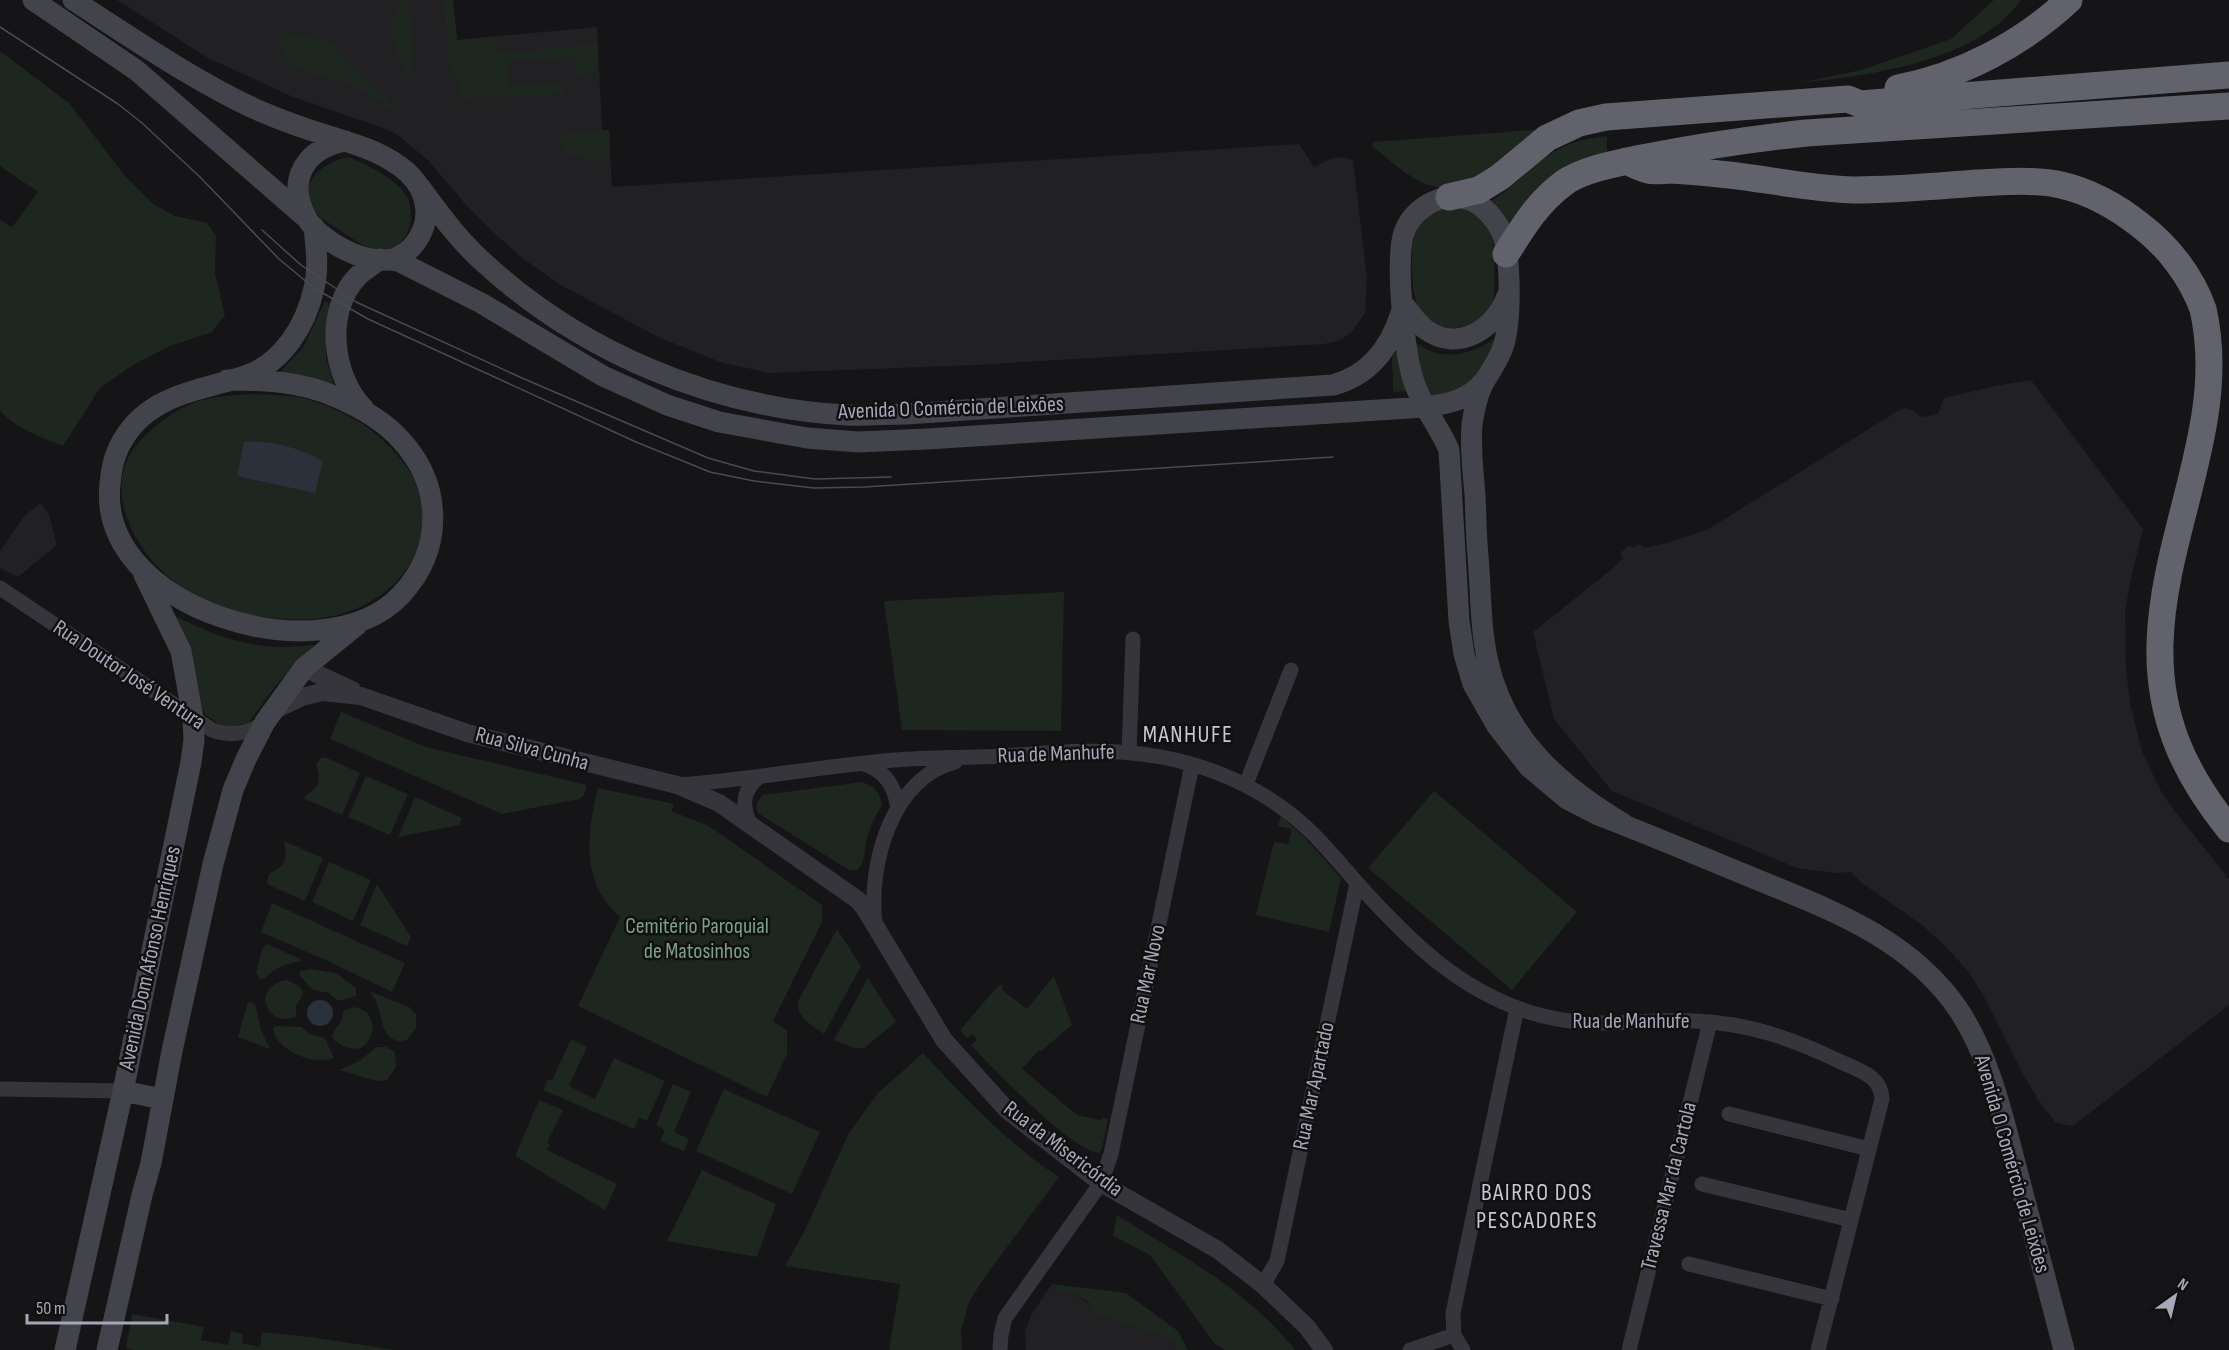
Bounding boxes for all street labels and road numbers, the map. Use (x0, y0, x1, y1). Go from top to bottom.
street label: Avenida O Comércio de Leixões (837, 391, 1064, 425)
street label: Rua Doutor José Ventura (48, 614, 210, 736)
street label: Rua Silva Cunha (472, 721, 592, 777)
street label: Rua de Manhufe (997, 738, 1115, 770)
street label: Avenida Dom Afonso Henriques (113, 844, 187, 1073)
street label: Rua Mar Novo (1124, 922, 1172, 1026)
street label: Rua de Manhufe (1572, 1008, 1690, 1035)
street label: Rua Mar Apartado (1287, 1020, 1341, 1152)
street label: Avenida O Comércio de Leixões (1968, 1051, 2056, 1276)
street label: Rua da Misericórdia (998, 1095, 1128, 1203)
street label: Travessa Mar da Cartola (1635, 1099, 1703, 1273)

